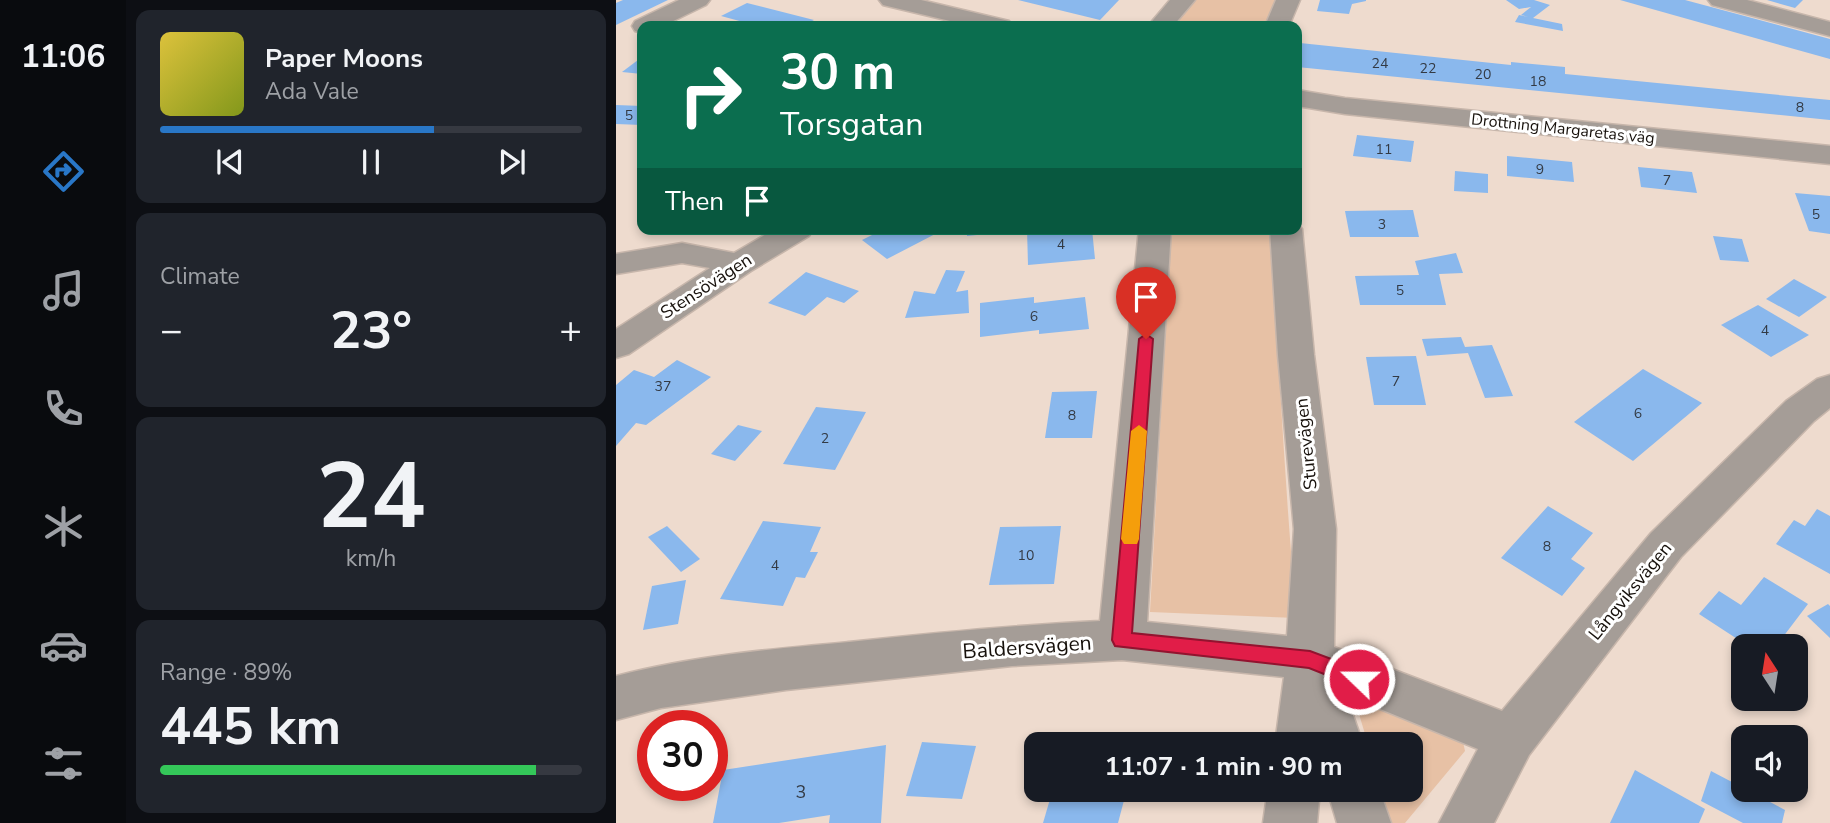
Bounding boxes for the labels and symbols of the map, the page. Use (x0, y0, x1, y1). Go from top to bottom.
house number: 24 (1372, 54, 1388, 73)
house number: 22 (1420, 59, 1436, 78)
house number: 20 (1475, 65, 1491, 84)
house number: 18 (1530, 72, 1546, 91)
house number: 8 (1796, 98, 1804, 117)
house number: 5 (625, 106, 633, 125)
street label: Drottning Margaretas väg (1470, 108, 1656, 150)
house number: 11 (1376, 140, 1392, 159)
house number: 9 (1536, 160, 1544, 179)
house number: 7 (1663, 171, 1671, 190)
house number: 5 (1812, 205, 1820, 224)
house number: 3 (1378, 215, 1386, 234)
house number: 4 (1057, 235, 1065, 254)
street label: Stensövägen (656, 247, 756, 325)
pin (1116, 267, 1176, 339)
house number: 5 (1396, 281, 1404, 300)
house number: 6 (1030, 307, 1038, 326)
house number: 4 (1761, 321, 1769, 340)
house number: 7 (1392, 372, 1400, 391)
house number: 37 (655, 377, 671, 396)
street label: Sturevägen (1289, 397, 1323, 491)
house number: 6 (1634, 404, 1642, 423)
house number: 8 (1068, 406, 1076, 425)
house number: 2 (821, 429, 829, 448)
house number: 8 (1543, 537, 1551, 556)
street label: Långviksvägen (1583, 537, 1677, 645)
house number: 10 (1018, 546, 1034, 565)
house number: 4 (771, 556, 779, 575)
street label: Baldersvägen (962, 629, 1092, 665)
north arrow (1731, 634, 1808, 710)
position arrow (1322, 642, 1396, 716)
speed limit sign: 30 (637, 710, 728, 801)
house number: 3 (796, 780, 806, 804)

